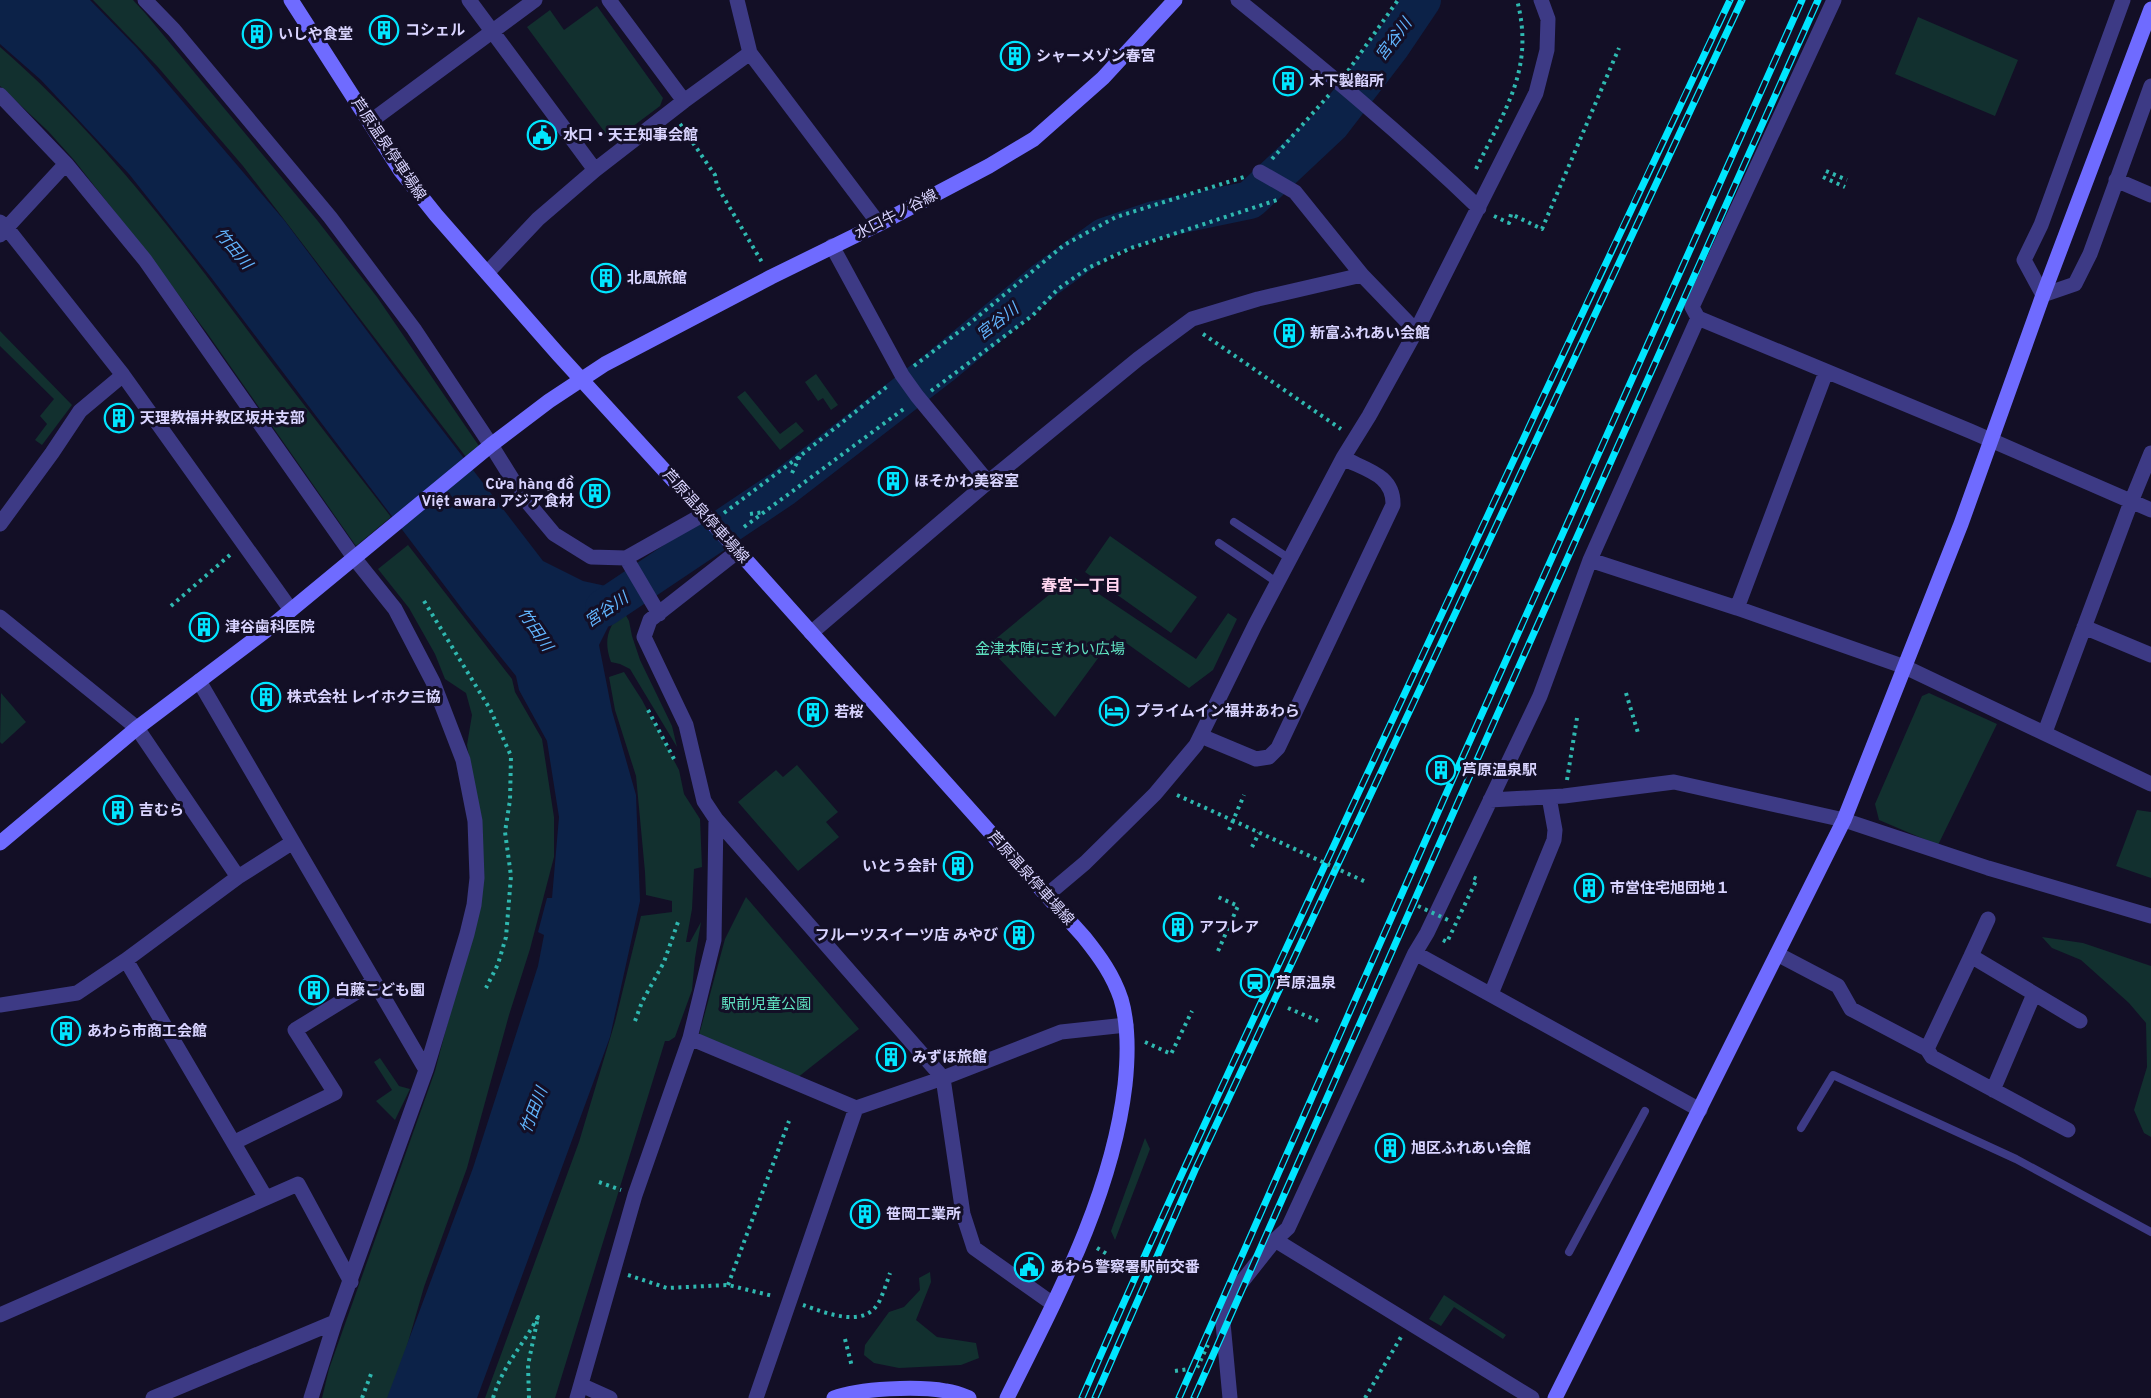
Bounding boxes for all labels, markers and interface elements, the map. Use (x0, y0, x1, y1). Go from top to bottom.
water label: 宮谷川 (1372, 13, 1418, 65)
building icon: コシェル (368, 14, 400, 46)
building icon: いしや食堂 (241, 18, 273, 50)
place label: コシェル (405, 22, 465, 41)
place label: いしや食堂 (278, 26, 353, 45)
building icon: シャーメゾン春宮 (999, 40, 1031, 72)
place label: シャーメゾン春宮 (1036, 48, 1155, 67)
building icon: 木下製餡所 (1272, 65, 1304, 97)
place label: 木下製餡所 (1309, 72, 1384, 92)
street label: 芦原温泉停車場線 (346, 95, 429, 205)
public building icon: 水口・天王知事会館 (526, 119, 558, 151)
place label: 水口・天王知事会館 (563, 127, 698, 146)
street label: 水口牛ノ谷線 (852, 186, 941, 244)
water label: 竹田川 (209, 224, 257, 276)
building icon: 北風旅館 (590, 262, 622, 294)
place label: 北風旅館 (627, 269, 687, 289)
water label: 宮谷川 (973, 299, 1025, 345)
building icon: 新富ふれあい会館 (1273, 317, 1305, 349)
place label: 新富ふれあい会館 (1310, 325, 1430, 344)
building icon: 天理教福井教区坂井支部 (103, 402, 135, 434)
place label: 天理教福井教区坂井支部 (140, 409, 305, 429)
building icon: ほそかわ美容室 (877, 465, 909, 497)
street label: 芦原温泉停車場線 (658, 466, 752, 568)
place label: ほそかわ美容室 (914, 473, 1019, 492)
place label: Cửa hàng đồ Việt awara アジア食材 (421, 475, 574, 512)
building icon: Cửa hàng đồ Việt awara アジア食材 (579, 477, 611, 509)
district label: 春宮一丁目 (1041, 577, 1121, 597)
water label: 宮谷川 (582, 588, 634, 632)
water label: 竹田川 (513, 605, 557, 657)
building icon: 津谷歯科医院 (188, 611, 220, 643)
place label: 津谷歯科医院 (225, 619, 315, 638)
park label: 金津本陣にぎわい広場 (975, 641, 1125, 660)
building icon: 株式会社 レイホク三協 (250, 681, 282, 713)
place label: 株式会社 レイホク三協 (287, 688, 441, 708)
hotel icon: プライムイン福井あわら (1098, 695, 1130, 727)
building icon: 若桜 (797, 696, 829, 728)
place label: プライムイン福井あわら (1135, 702, 1300, 722)
place label: 若桜 (834, 704, 864, 723)
building icon: 芦原温泉駅 (1425, 754, 1457, 786)
place label: 芦原温泉駅 (1462, 762, 1537, 781)
building icon: 吉むら (102, 794, 134, 826)
place label: 吉むら (139, 802, 184, 821)
street label: 芦原温泉停車場線 (983, 828, 1077, 930)
building icon: いとう会計 (942, 850, 974, 882)
place label: いとう会計 (862, 858, 937, 877)
building icon: 市営住宅旭団地１ (1573, 872, 1605, 904)
place label: 市営住宅旭団地１ (1610, 880, 1730, 899)
building icon: アフレア (1162, 911, 1194, 943)
building icon: フルーツスイーツ店 みやび (1003, 919, 1035, 951)
place label: アフレア (1199, 919, 1259, 938)
place label: フルーツスイーツ店 みやび (815, 927, 998, 946)
station icon: 芦原温泉 (1239, 967, 1271, 999)
building icon: 白藤こども園 (298, 974, 330, 1006)
place label: 芦原温泉 (1276, 975, 1336, 994)
place label: 白藤こども園 (335, 981, 425, 1001)
park label: 駅前児童公園 (721, 996, 811, 1015)
building icon: あわら市商工会館 (50, 1015, 82, 1047)
place label: あわら市商工会館 (87, 1023, 207, 1042)
building icon: みずほ旅館 (875, 1041, 907, 1073)
place label: みずほ旅館 (912, 1048, 987, 1068)
water label: 竹田川 (517, 1083, 554, 1137)
building icon: 旭区ふれあい会館 (1374, 1132, 1406, 1164)
place label: 旭区ふれあい会館 (1411, 1140, 1531, 1159)
building icon: 笹岡工業所 (849, 1198, 881, 1230)
place label: 笹岡工業所 (886, 1206, 961, 1225)
public building icon: あわら警察署駅前交番 (1013, 1251, 1045, 1283)
place label: あわら警察署駅前交番 (1050, 1258, 1200, 1278)

